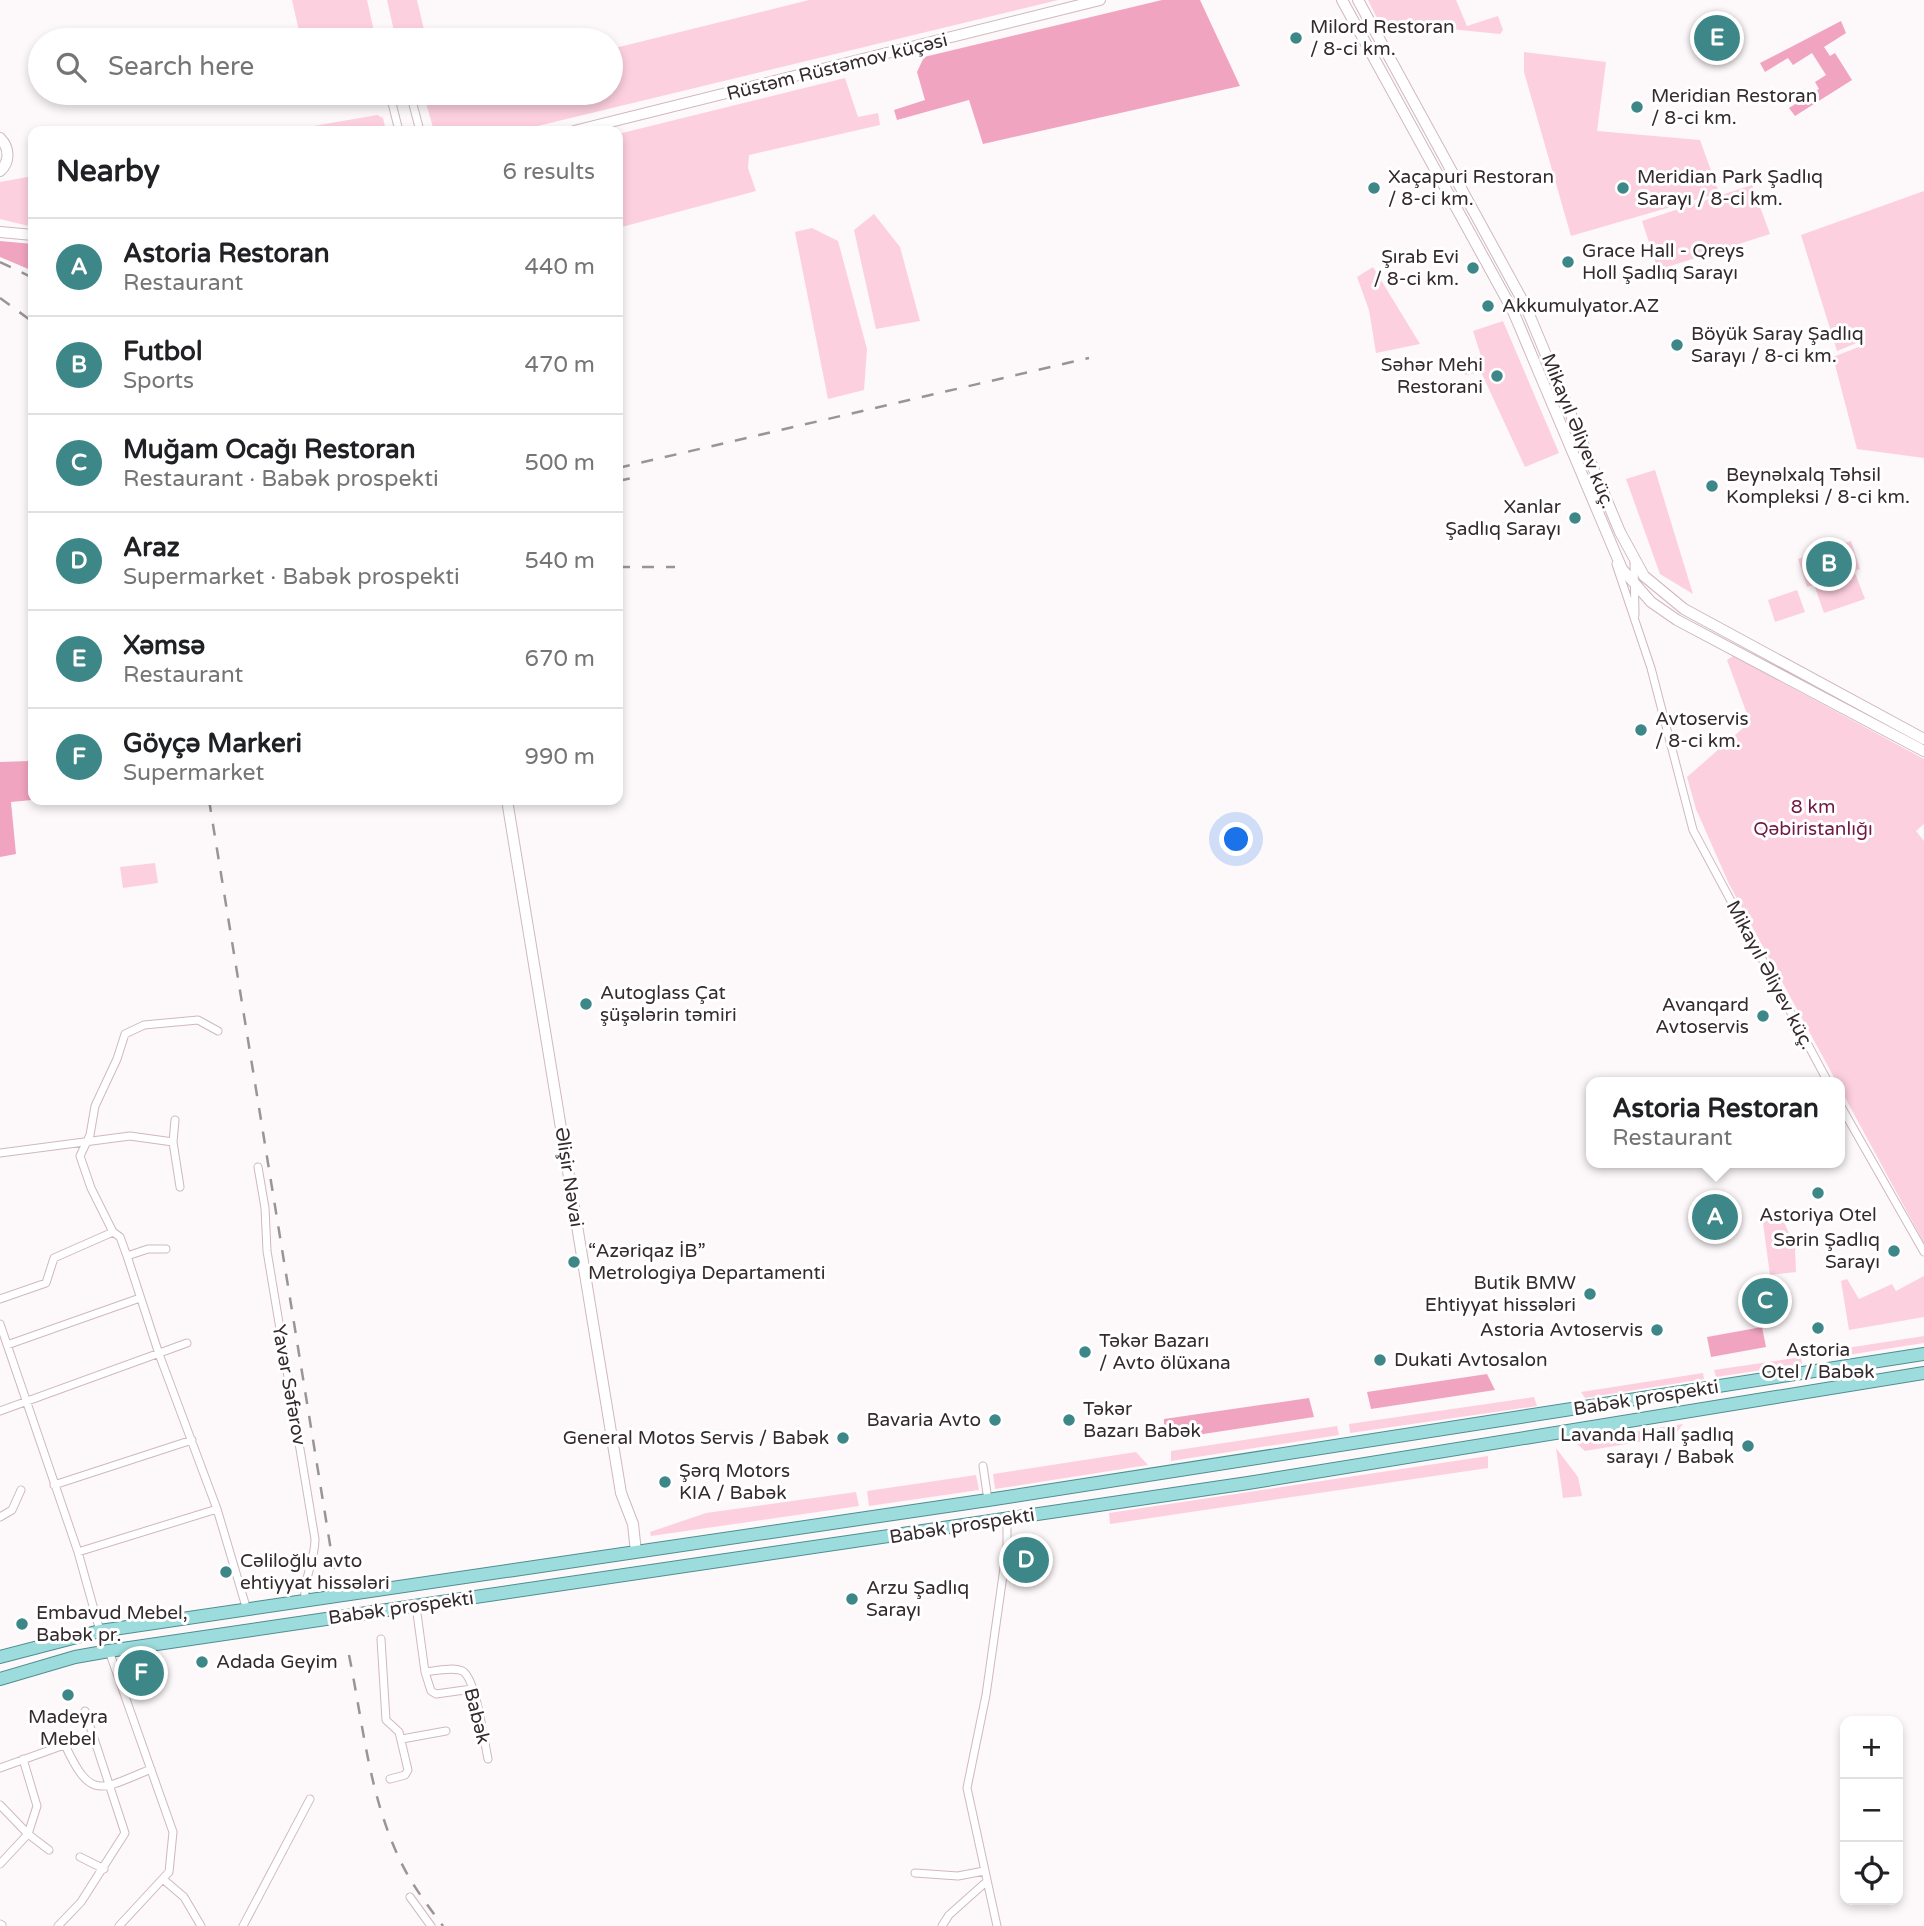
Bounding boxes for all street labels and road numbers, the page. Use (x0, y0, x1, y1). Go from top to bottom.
street label: Rüstəm Rüstəmov küçəsi (724, 29, 950, 105)
street label: Mikayıl Əliyev küç. (1537, 350, 1619, 512)
street label: Mikayıl Əliyev küç. (1721, 897, 1819, 1053)
street label: Əlişir Nəvai (550, 1125, 588, 1229)
street label: Yavər Səfərov (268, 1323, 310, 1447)
street label: Babək prospekti (1572, 1376, 1720, 1420)
street label: Babək prospekti (888, 1504, 1036, 1548)
street label: Babək prospekti (327, 1587, 475, 1629)
street label: Babək (459, 1686, 495, 1746)

